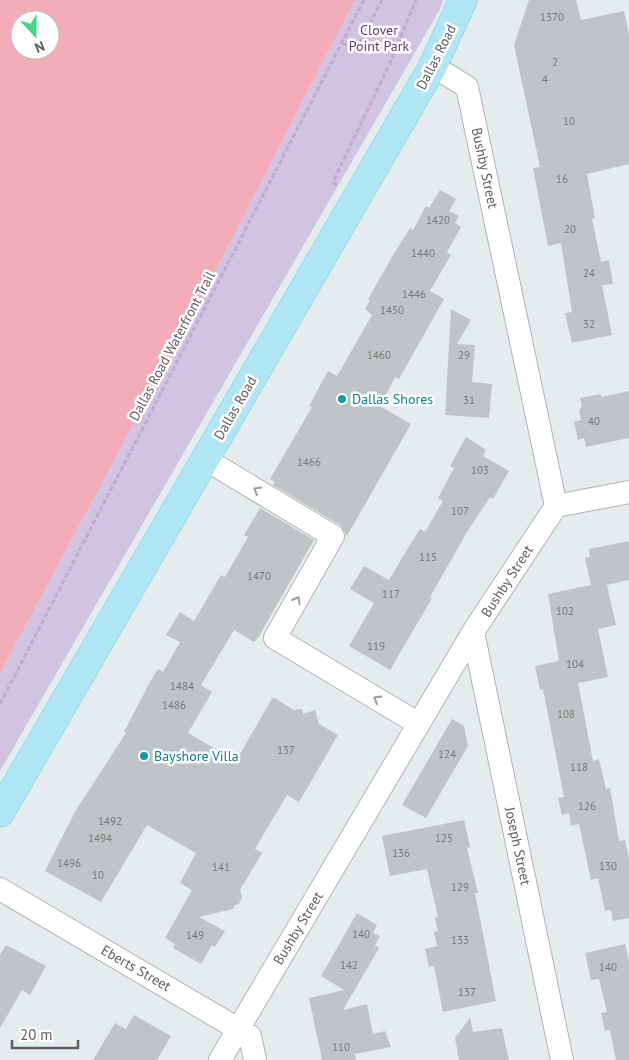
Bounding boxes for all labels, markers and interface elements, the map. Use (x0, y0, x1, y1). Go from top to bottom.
north arrow (10, 10, 60, 60)
house number: 1370 (540, 10, 564, 24)
park label: Clover Point Park (349, 21, 410, 55)
street label: Dallas Road (412, 22, 460, 92)
text: N (32, 37, 47, 57)
house number: 2 (552, 55, 558, 69)
house number: 4 (542, 72, 548, 86)
house number: 10 (563, 114, 575, 128)
street label: Bushby Street (468, 126, 502, 210)
house number: 16 (556, 172, 568, 186)
house number: 1420 (426, 213, 450, 227)
house number: 20 (564, 222, 576, 236)
house number: 1440 (411, 246, 435, 260)
house number: 24 (583, 266, 595, 280)
street label: Dallas Road Waterfront Trail (125, 268, 219, 424)
house number: 1446 (402, 287, 426, 301)
house number: 1450 (380, 303, 404, 317)
house number: 32 (583, 317, 595, 331)
house number: 1460 (367, 348, 391, 362)
house number: 29 (458, 348, 470, 362)
street label: Dallas Road (210, 373, 260, 443)
place label: Dallas Shores (352, 390, 433, 408)
marker: Dallas Shores (336, 393, 348, 405)
house number: 31 (463, 393, 475, 407)
house number: 40 (588, 414, 600, 428)
house number: 1466 (297, 455, 321, 469)
house number: 103 (471, 463, 489, 477)
one-way arrow (254, 486, 263, 496)
house number: 107 (451, 504, 469, 518)
street label: Bushby Street (477, 541, 537, 620)
house number: 115 (419, 550, 437, 564)
house number: 1470 (247, 569, 271, 583)
house number: 117 (382, 587, 400, 601)
one-way arrow (290, 596, 300, 605)
house number: 102 (556, 604, 574, 618)
house number: 119 (367, 639, 385, 653)
house number: 104 (566, 657, 584, 671)
house number: 1484 (170, 679, 194, 693)
one-way arrow (374, 696, 383, 706)
house number: 1486 (162, 698, 186, 712)
house number: 108 (557, 707, 575, 721)
house number: 137 (277, 743, 295, 757)
place label: Bayshore Villa (154, 747, 239, 765)
house number: 124 (438, 747, 456, 761)
marker: Bayshore Villa (138, 750, 150, 762)
house number: 118 (570, 760, 588, 774)
house number: 126 (578, 799, 596, 813)
street label: Joseph Street (501, 804, 535, 887)
house number: 1492 (98, 814, 122, 828)
house number: 1494 (88, 831, 112, 845)
house number: 125 (435, 831, 453, 845)
house number: 136 (392, 846, 410, 860)
house number: 1496 (57, 856, 81, 870)
house number: 130 (599, 859, 617, 873)
house number: 141 (212, 860, 230, 874)
house number: 10 (92, 868, 104, 882)
house number: 129 (451, 880, 469, 894)
street label: Bushby Street (269, 888, 327, 968)
house number: 140 (352, 927, 370, 941)
house number: 149 (186, 928, 204, 942)
house number: 133 (451, 933, 469, 947)
street label: Eberts Street (98, 941, 174, 995)
house number: 142 (340, 958, 358, 972)
house number: 140 (599, 960, 617, 974)
house number: 137 (458, 985, 476, 999)
scale bar (12, 1018, 79, 1050)
text: 20 m (20, 1025, 53, 1044)
house number: 110 (332, 1040, 350, 1054)

